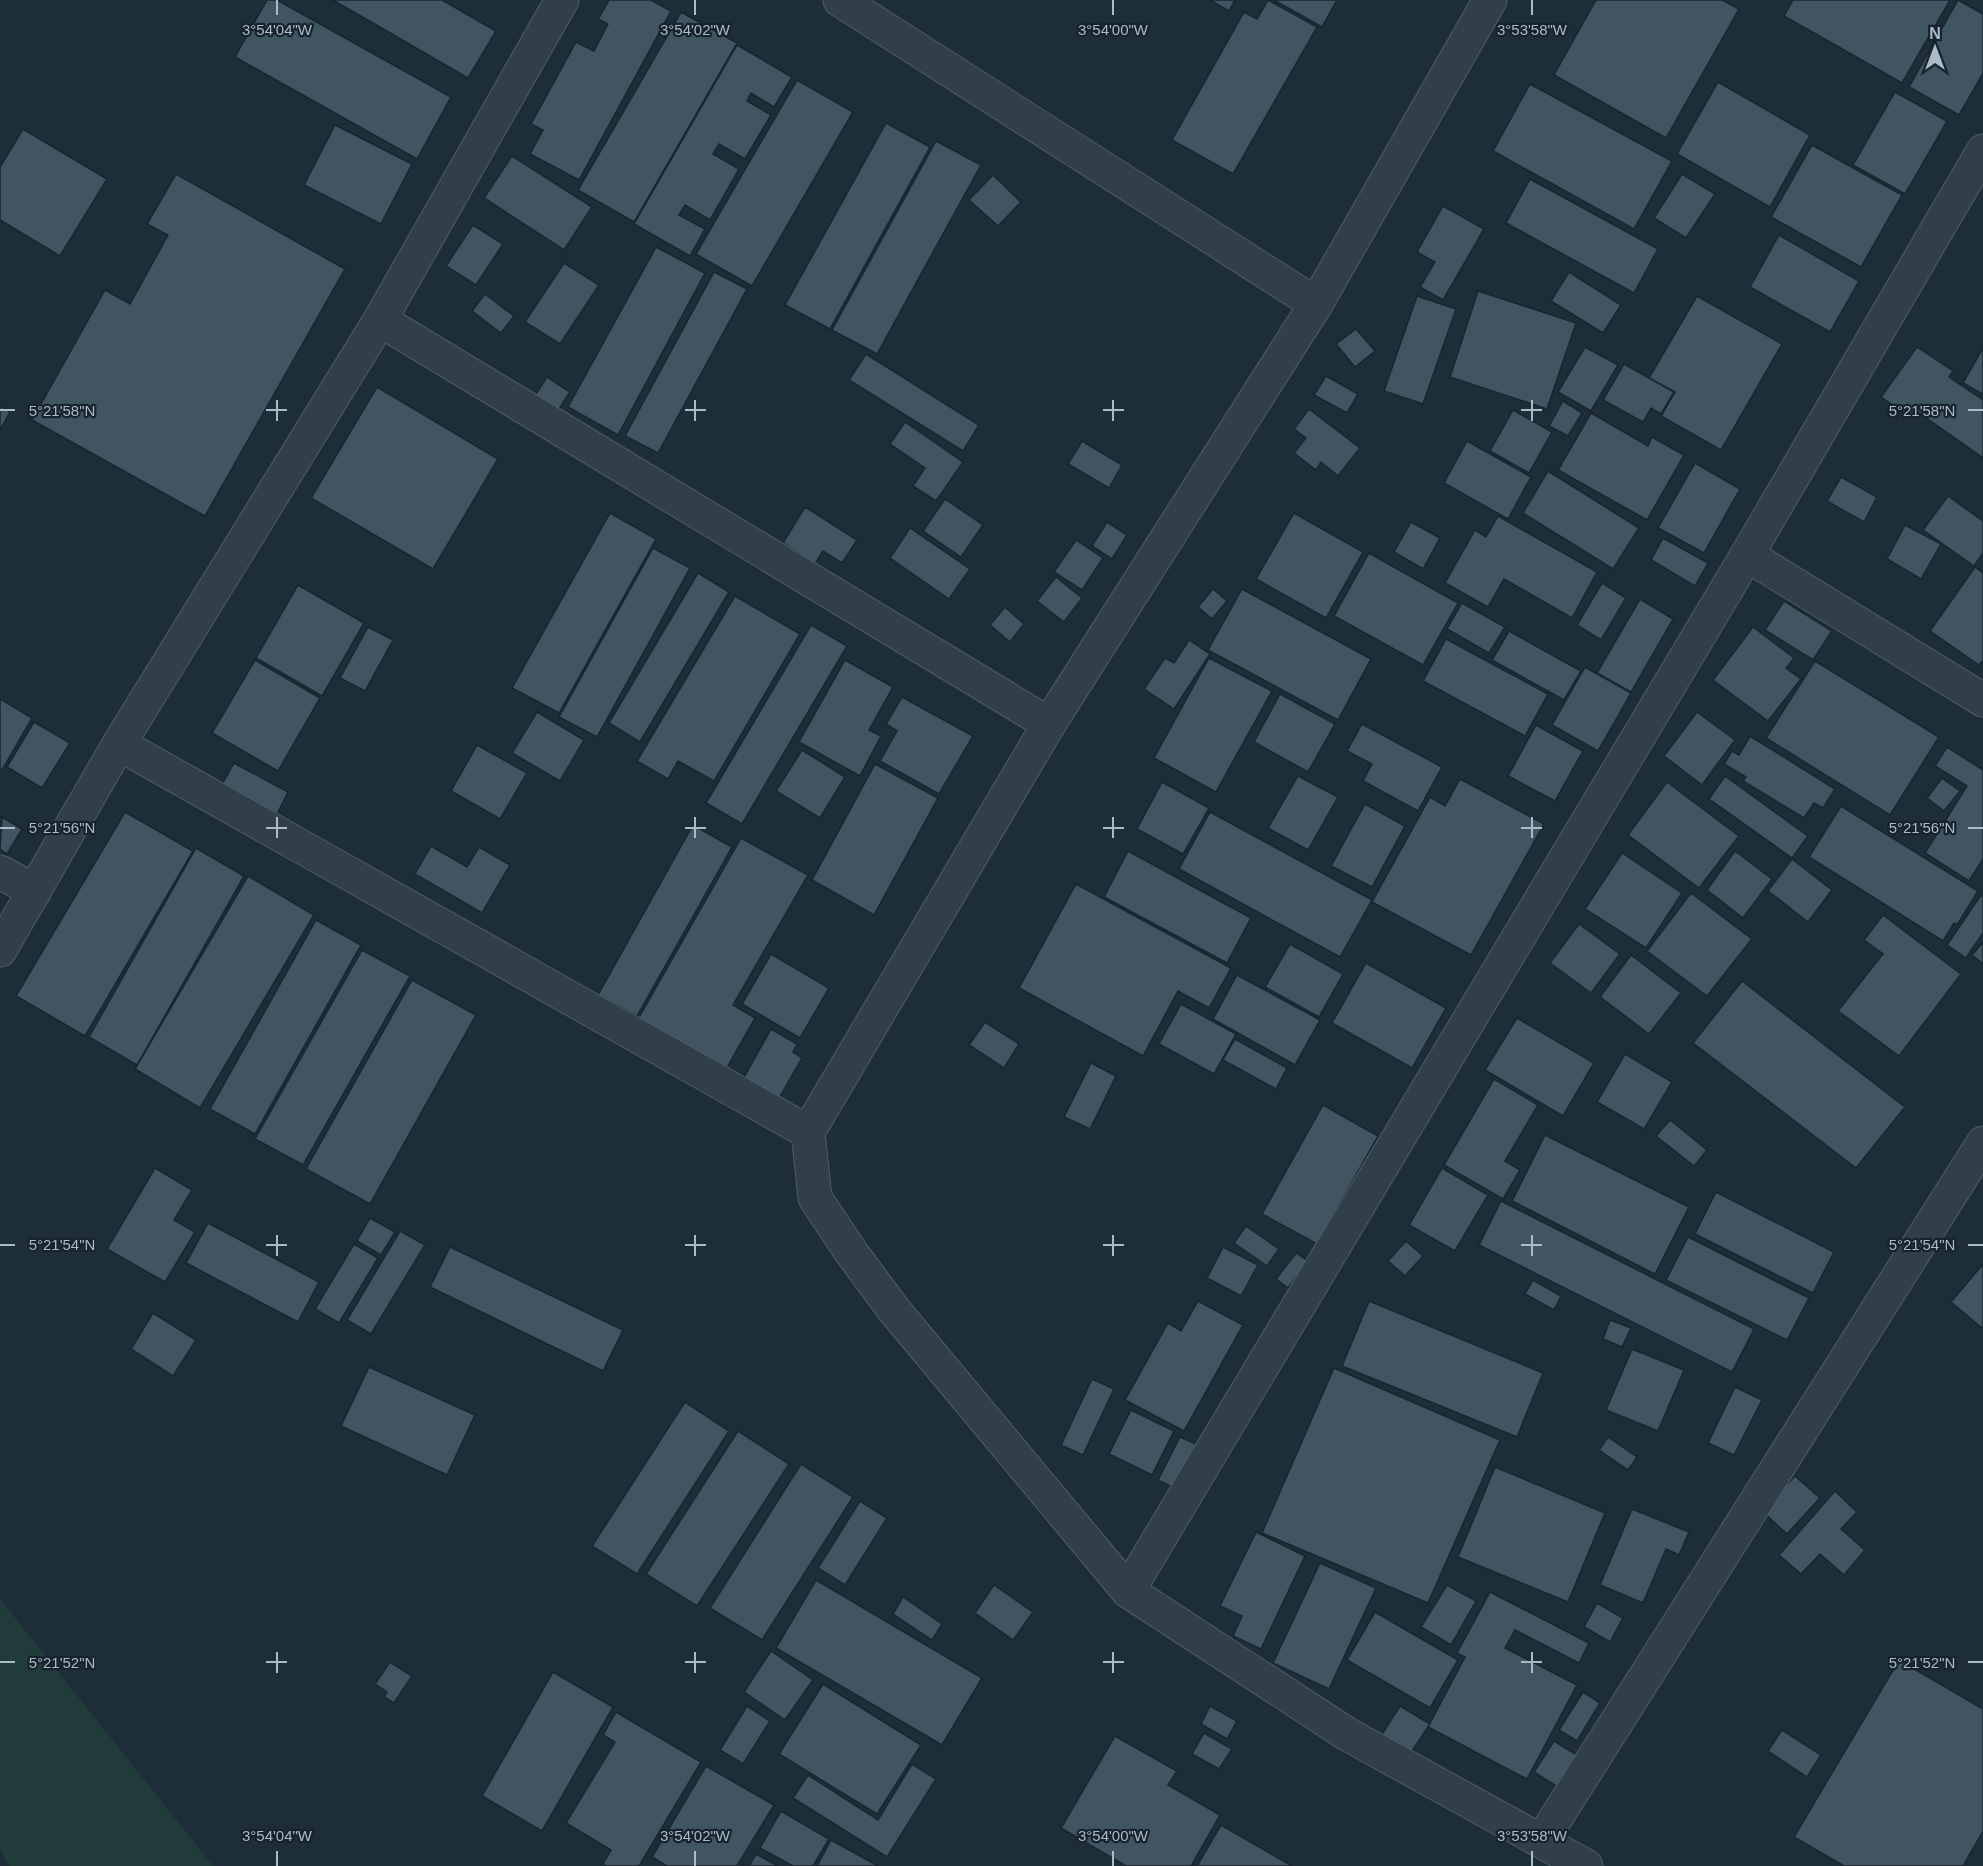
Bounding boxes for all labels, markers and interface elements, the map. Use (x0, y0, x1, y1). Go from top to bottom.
north arrow (1905, 18, 1965, 78)
text: 3°54'04"W (242, 21, 313, 38)
text: 3°54'02"W (660, 21, 731, 38)
text: 3°54'00"W (1078, 21, 1149, 38)
text: 3°53'58"W (1497, 21, 1568, 38)
text: N (1929, 25, 1941, 42)
text: 5°21'58"N (29, 402, 95, 419)
text: 5°21'58"N (1889, 402, 1955, 419)
text: 5°21'56"N (29, 819, 95, 836)
text: 5°21'56"N (1889, 819, 1955, 836)
text: 5°21'54"N (29, 1236, 95, 1253)
text: 5°21'54"N (1889, 1236, 1955, 1253)
text: 5°21'52"N (29, 1654, 95, 1671)
text: 5°21'52"N (1889, 1654, 1955, 1671)
text: 3°54'04"W (242, 1827, 313, 1844)
text: 3°54'02"W (660, 1827, 731, 1844)
text: 3°54'00"W (1078, 1827, 1149, 1844)
text: 3°53'58"W (1497, 1827, 1568, 1844)

